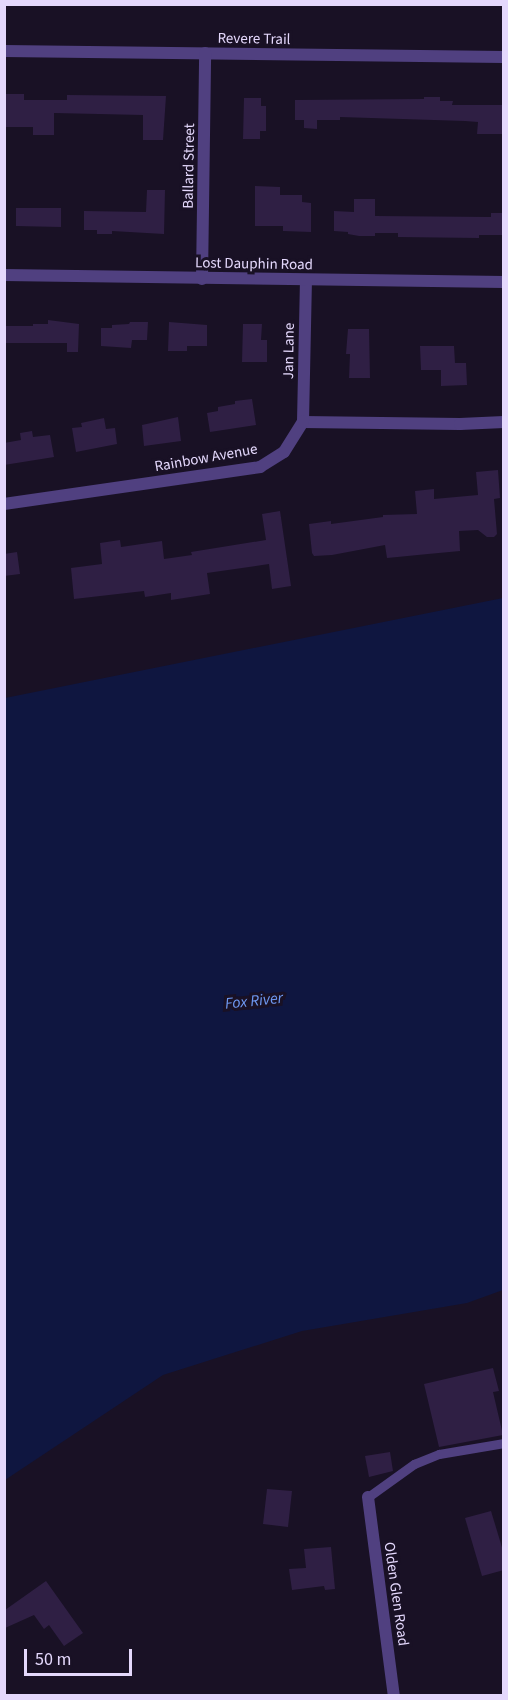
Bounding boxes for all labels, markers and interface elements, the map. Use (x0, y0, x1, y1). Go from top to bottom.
street label: Revere Trail (217, 29, 291, 49)
street label: Ballard Street (179, 123, 199, 209)
street label: Lost Dauphin Road (195, 254, 313, 274)
street label: Jan Lane (280, 323, 298, 379)
street label: Rainbow Avenue (153, 440, 259, 476)
water label: Fox River (224, 988, 284, 1014)
street label: Olden Glen Road (380, 1541, 412, 1647)
scale bar (27, 1637, 135, 1675)
text: 50 m (35, 1647, 71, 1672)

